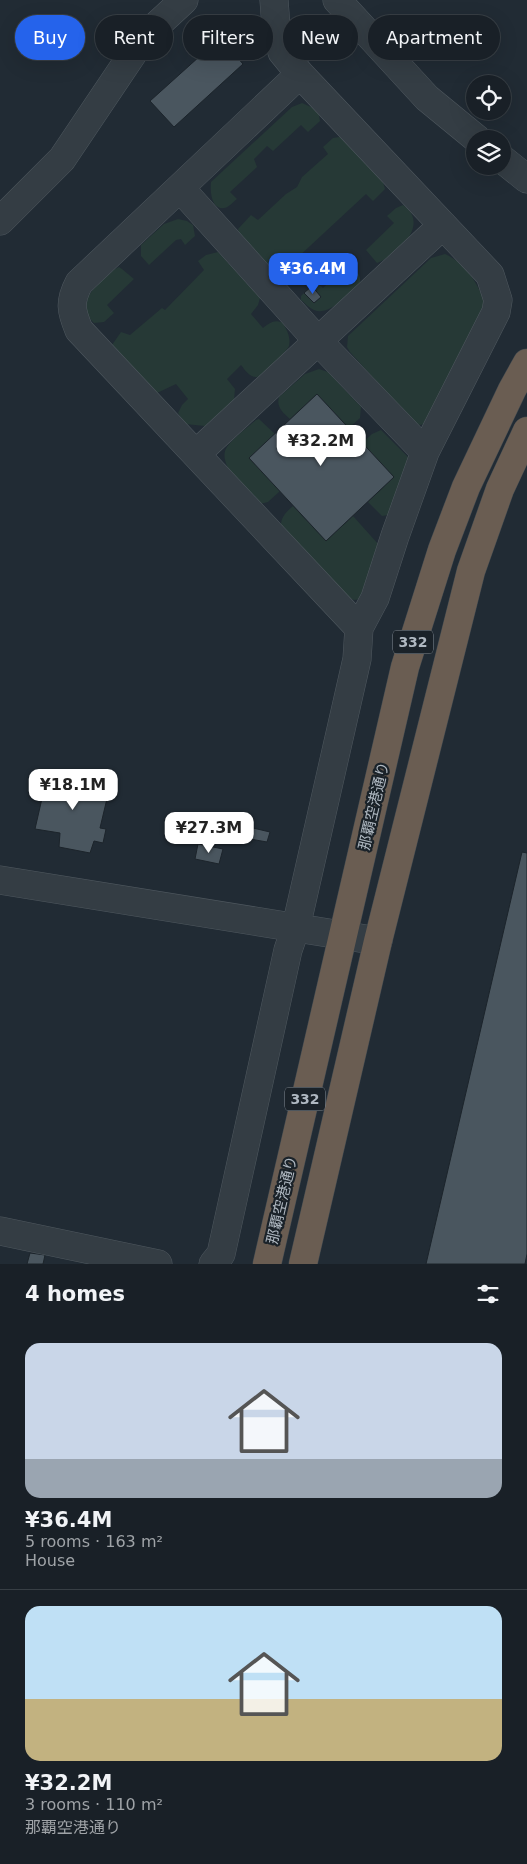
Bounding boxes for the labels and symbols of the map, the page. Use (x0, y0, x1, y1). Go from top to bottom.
pin: ¥36.4M (272, 252, 354, 295)
pin: ¥32.2M (280, 424, 362, 467)
road number: 332 (393, 630, 433, 654)
street label: 那覇空港通り (355, 760, 393, 852)
pin: ¥18.1M (32, 768, 114, 811)
pin: ¥27.3M (168, 812, 250, 854)
road number: 332 (285, 1088, 325, 1110)
street label: 那覇空港通り (263, 1154, 301, 1246)

